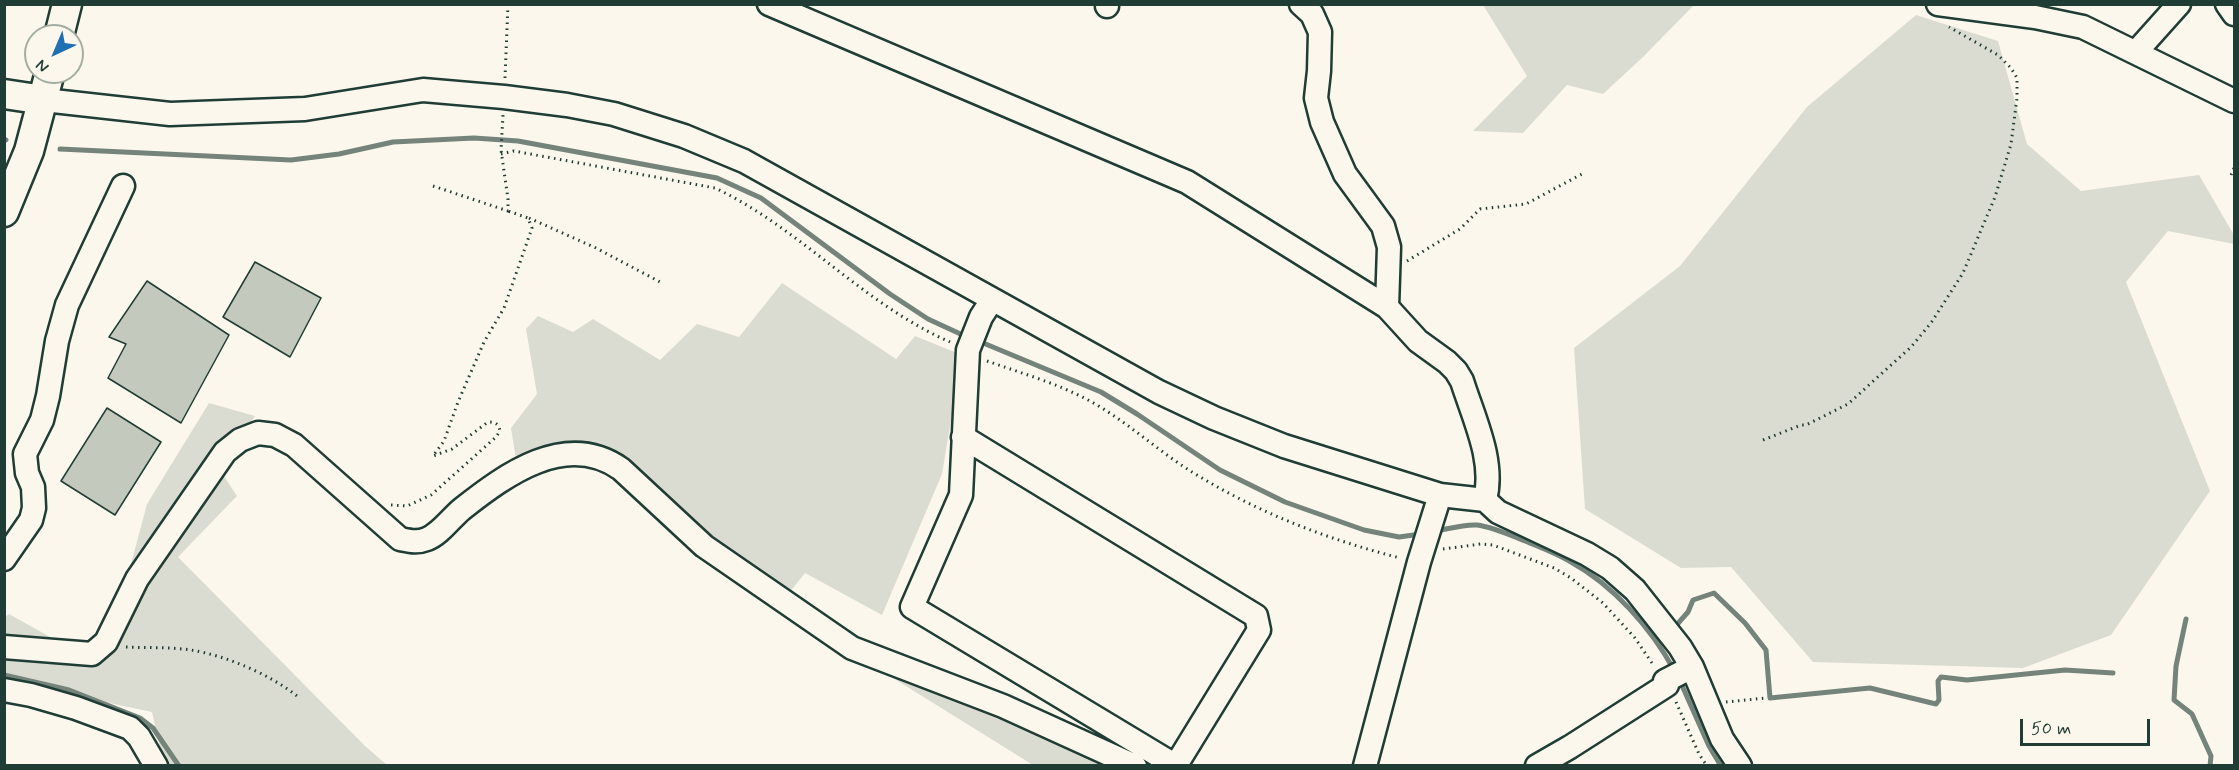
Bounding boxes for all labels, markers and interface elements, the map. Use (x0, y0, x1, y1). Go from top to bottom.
north arrow (24, 24, 84, 84)
text: N (31, 55, 54, 77)
scale bar (2023, 707, 2154, 745)
text: 50 m (2031, 717, 2071, 741)

